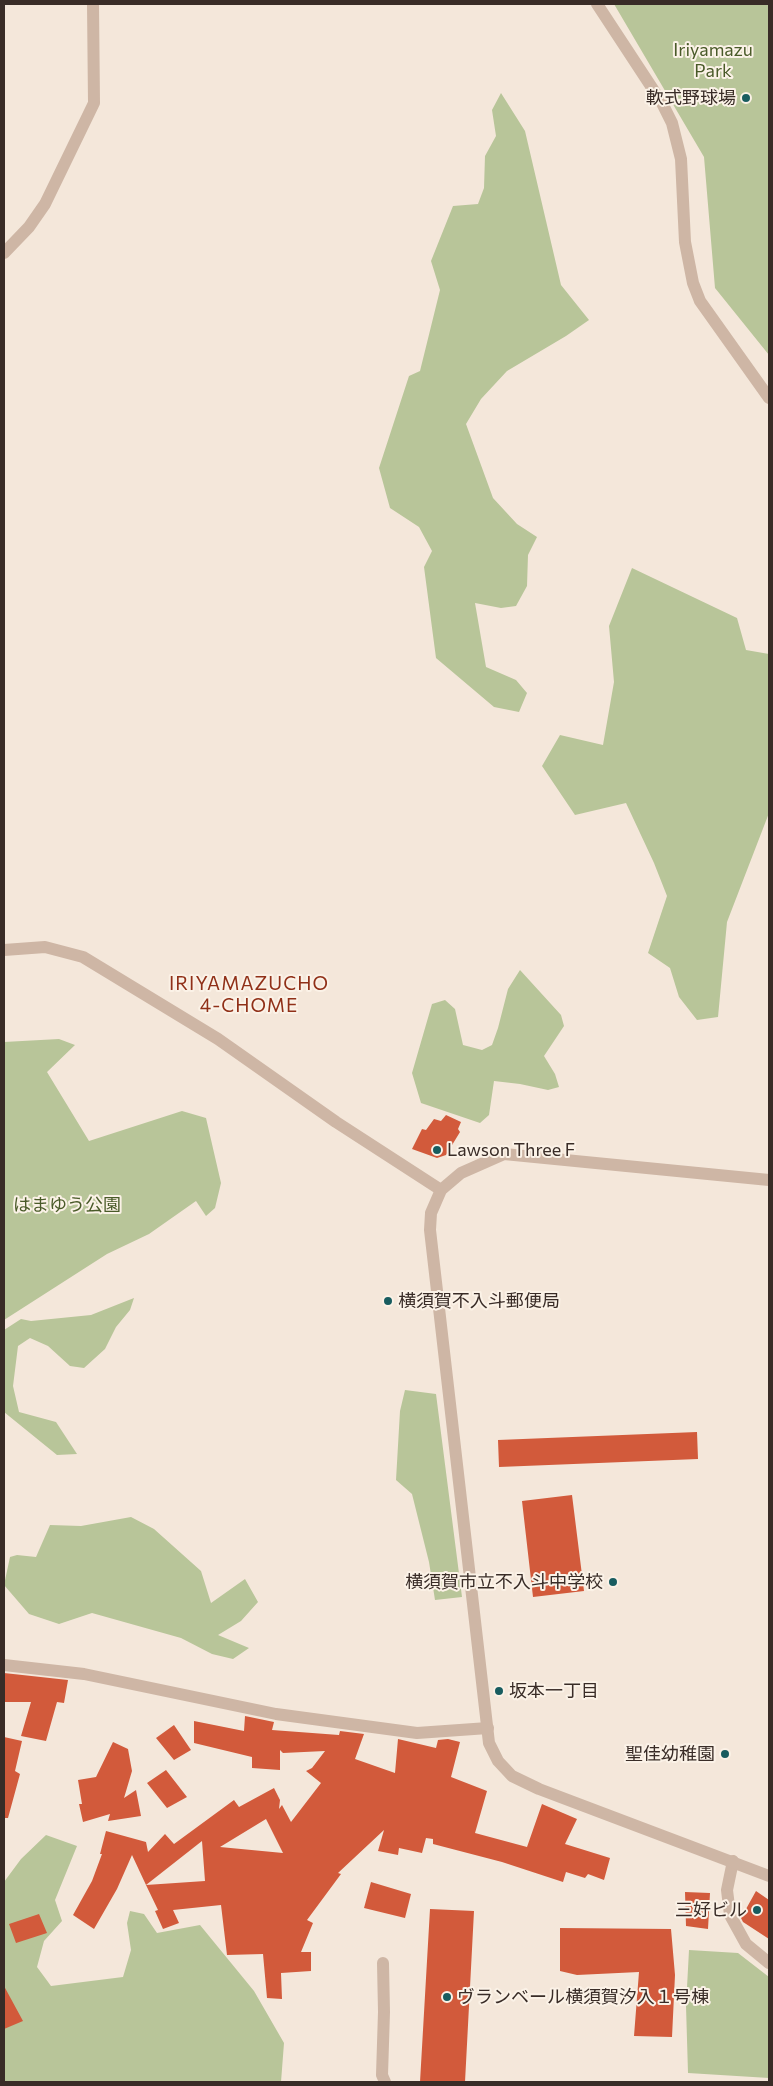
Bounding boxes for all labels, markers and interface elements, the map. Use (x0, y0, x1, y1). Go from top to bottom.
park label: Iriyamazu Park (673, 39, 753, 82)
place label: 軟式野球場 (646, 87, 736, 109)
marker: 軟式野球場 (740, 92, 752, 104)
district label: IRIYAMAZUCHO 4-CHOME (168, 973, 330, 1017)
place label: Lawson Three F (447, 1139, 575, 1161)
marker: Lawson Three F (431, 1144, 443, 1156)
park label: はまゆう公園 (13, 1194, 121, 1216)
place label: 横須賀不入斗郵便局 (398, 1290, 560, 1312)
marker: 横須賀不入斗郵便局 (382, 1295, 394, 1307)
place label: 横須賀市立不入斗中学校 (405, 1571, 603, 1593)
marker: 横須賀市立不入斗中学校 (607, 1576, 619, 1588)
place label: 坂本一丁目 (509, 1680, 599, 1702)
marker: 坂本一丁目 (493, 1685, 505, 1697)
place label: 聖佳幼稚園 (625, 1743, 715, 1765)
marker: 聖佳幼稚園 (719, 1748, 731, 1760)
place label: 三好ビル (675, 1899, 747, 1921)
marker: 三好ビル (751, 1904, 763, 1916)
place label: ヴランベール横須賀汐入１号棟 (457, 1986, 709, 2008)
marker: ヴランベール横須賀汐入１号棟 (441, 1991, 453, 2003)

